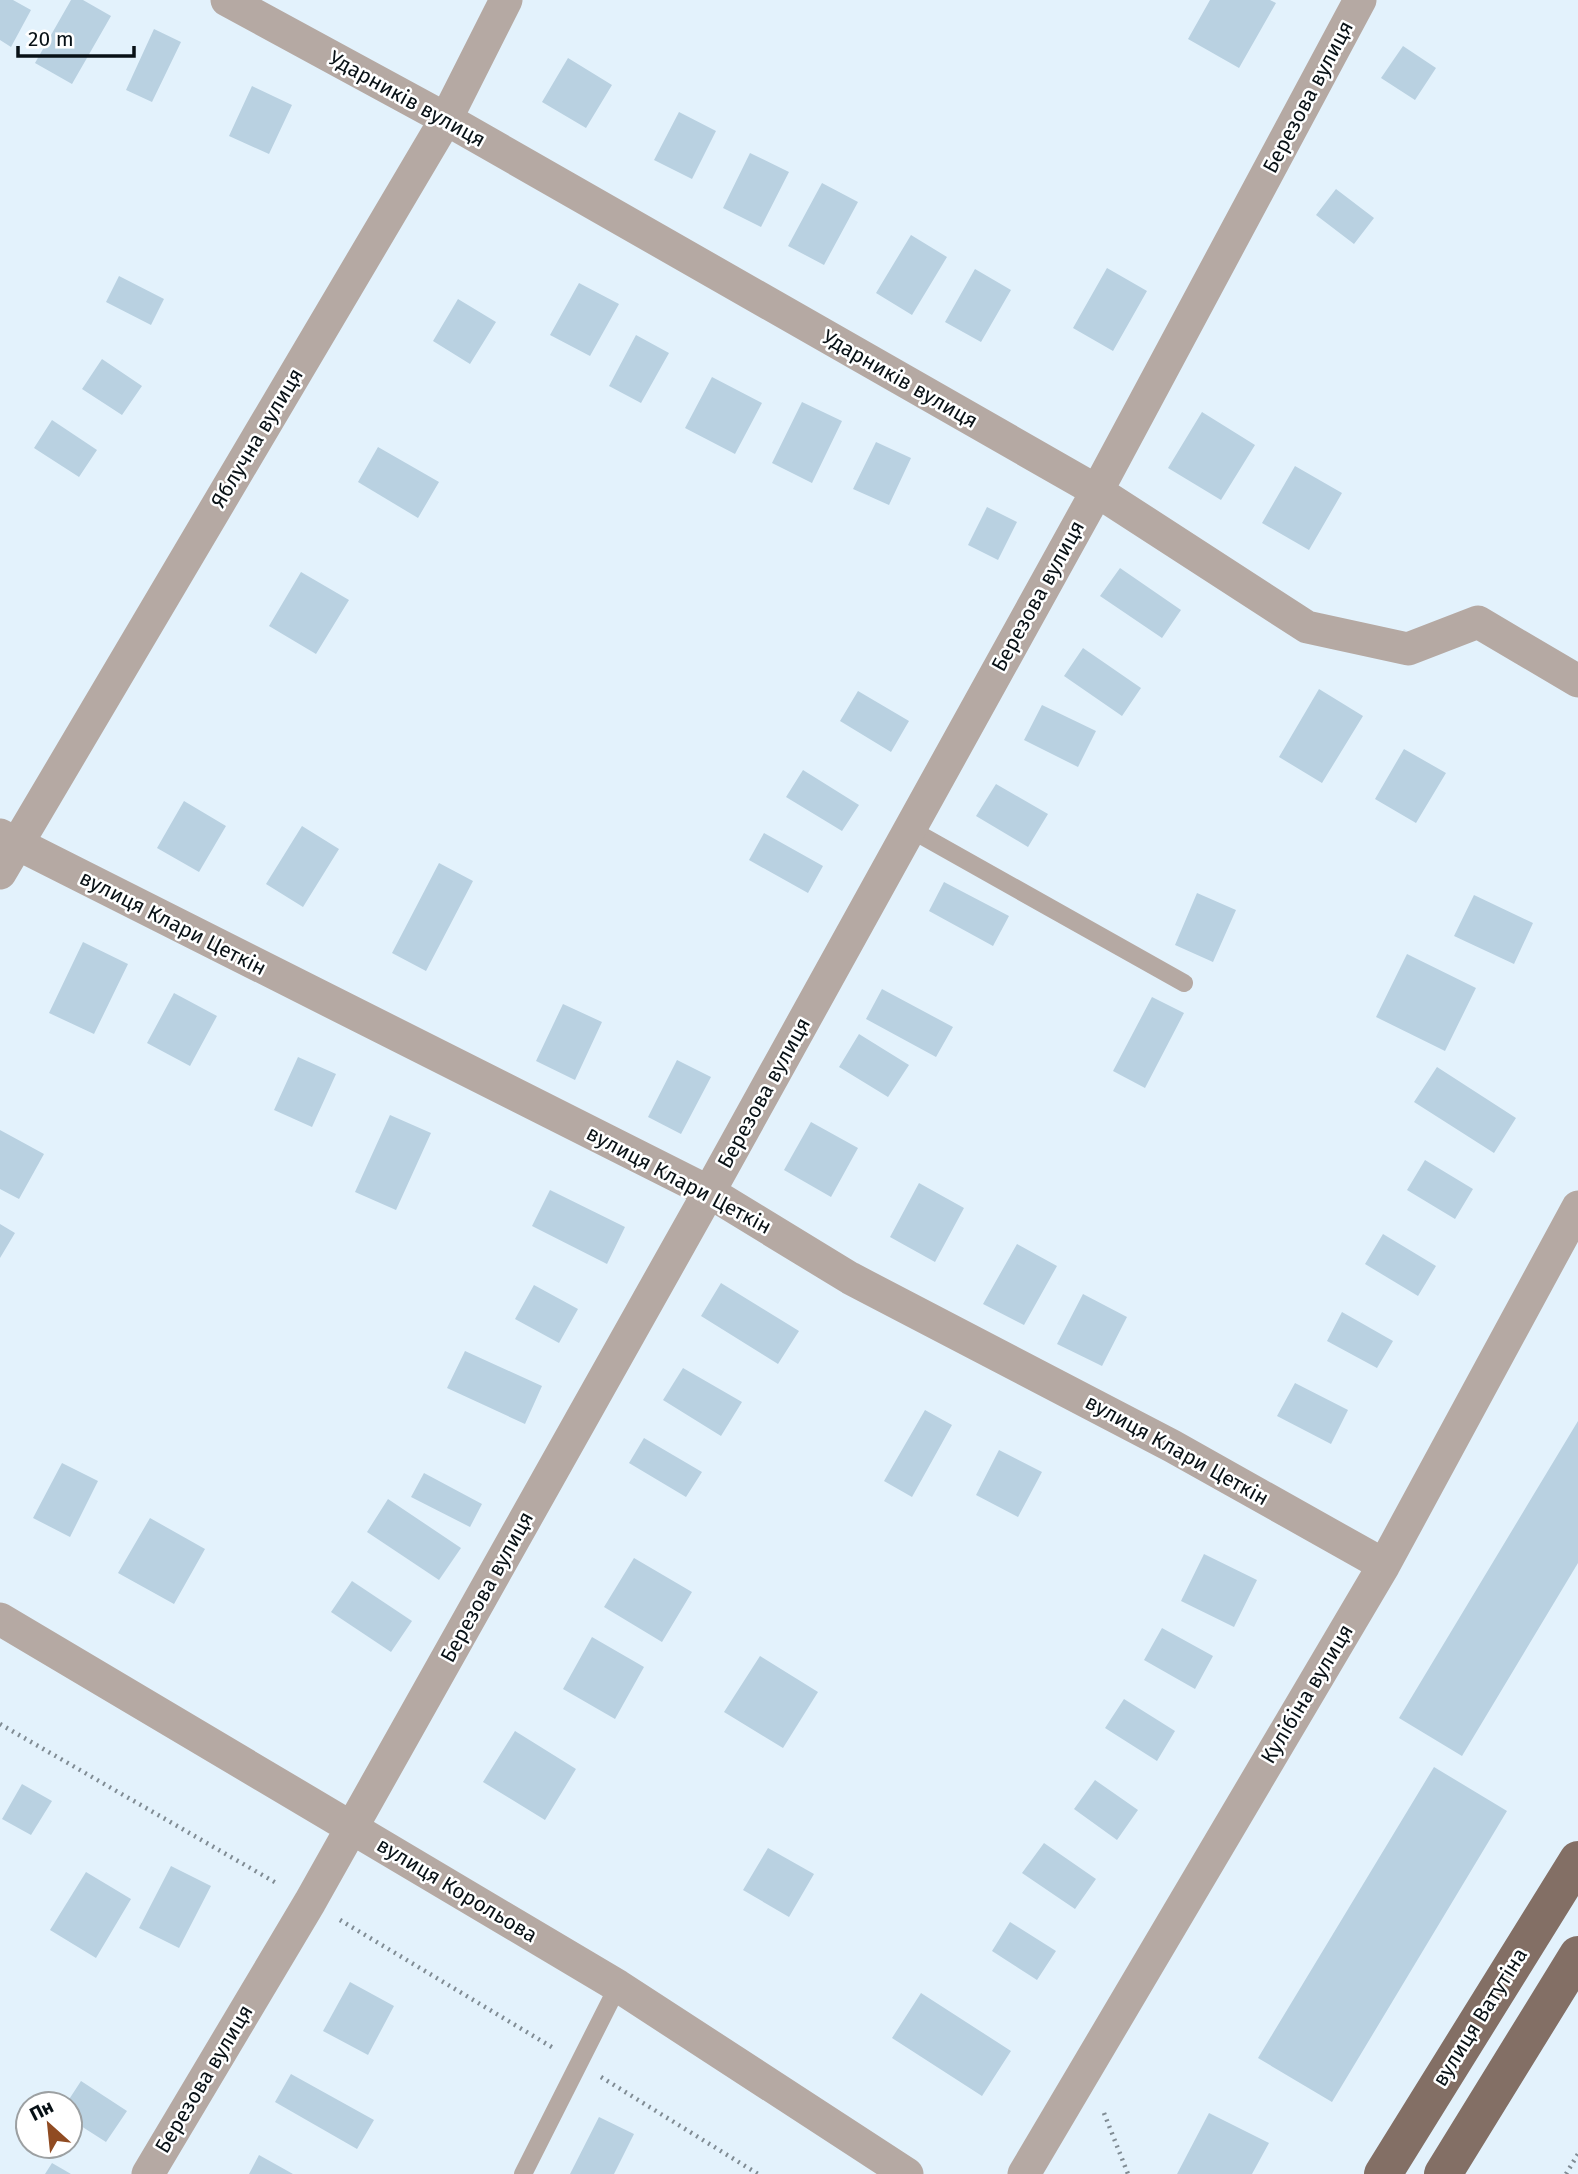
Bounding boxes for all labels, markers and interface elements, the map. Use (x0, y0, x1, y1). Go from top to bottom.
scale bar (18, 14, 133, 58)
street label: Березова вулиця (1257, 17, 1359, 177)
text: 20 m (28, 26, 74, 52)
street label: Ударників вулиця (324, 45, 490, 153)
street label: Ударників вулиця (818, 324, 982, 434)
street label: Яблучна вулиця (205, 363, 309, 513)
street label: Березова вулиця (986, 516, 1090, 676)
street label: вулиця Клари Цеткін (75, 865, 271, 981)
street label: Березова вулиця (712, 1013, 816, 1173)
street label: вулиця Клари Цеткін (582, 1120, 776, 1240)
street label: вулиця Клари Цеткін (1081, 1389, 1273, 1511)
street label: Березова вулиця (435, 1507, 539, 1667)
street label: Кулібіна вулиця (1255, 1620, 1359, 1768)
street label: вулиця Корольова (372, 1832, 542, 1948)
street label: вулиця Ватутіна (1427, 1943, 1533, 2091)
street label: Березова вулиця (149, 2000, 259, 2158)
north arrow (14, 2090, 84, 2160)
text: Пн (26, 2095, 57, 2126)

